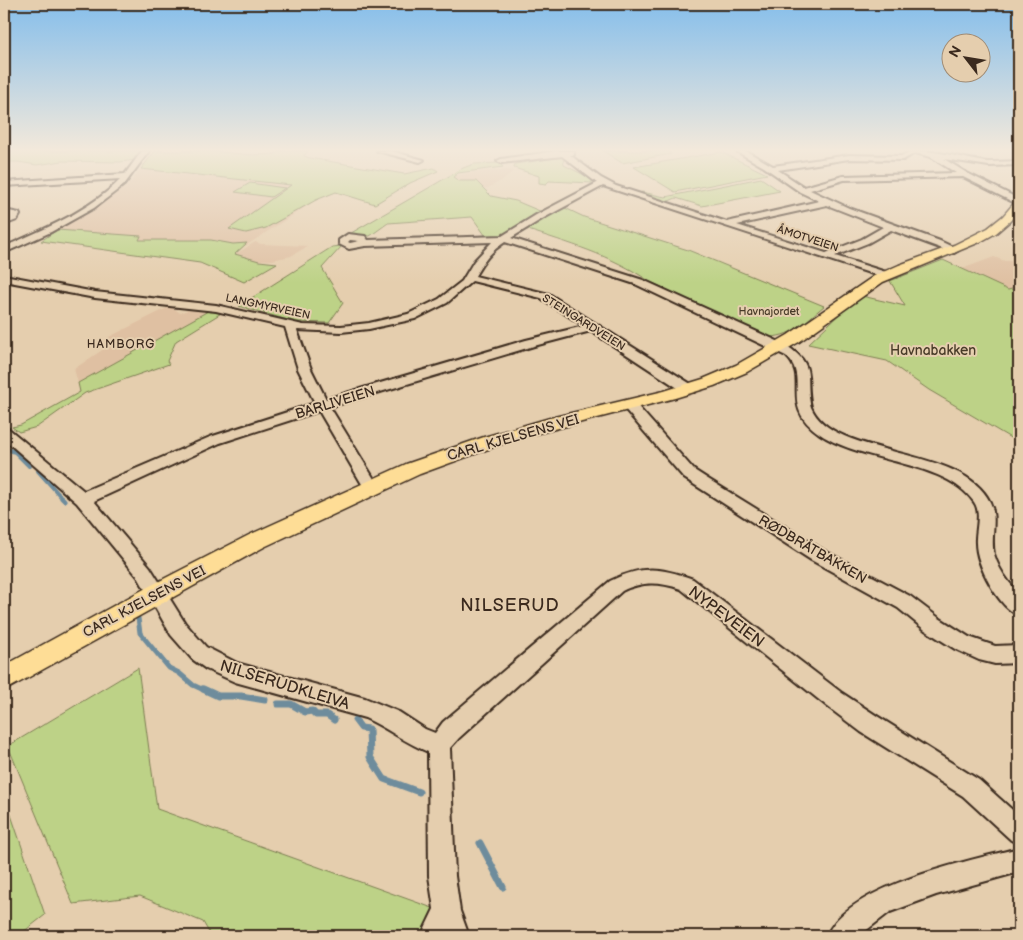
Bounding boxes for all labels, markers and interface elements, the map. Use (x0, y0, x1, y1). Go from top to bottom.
north arrow (940, 32, 990, 82)
text: N (945, 43, 965, 60)
street label: ÅMOTVEIEN (776, 222, 840, 254)
street label: LANGMYRVEIEN (224, 291, 311, 322)
street label: STEINGARDVEIEN (540, 292, 628, 353)
park label: Havnajordet (739, 305, 800, 318)
district label: HAMBORG (87, 337, 155, 352)
park label: Havnabakken (890, 342, 976, 359)
street label: BARLIVEIEN (293, 382, 377, 423)
street label: CARL KJELSENS VEI (445, 411, 581, 464)
street label: RØDBRÅTBAKKEN (756, 510, 871, 587)
street label: CARL KJELSENS VEI (80, 562, 208, 641)
street label: NYPEVEIEN (684, 583, 768, 652)
district label: NILSERUD (460, 595, 560, 616)
street label: NILSERUDKLEIVA (217, 657, 352, 714)

